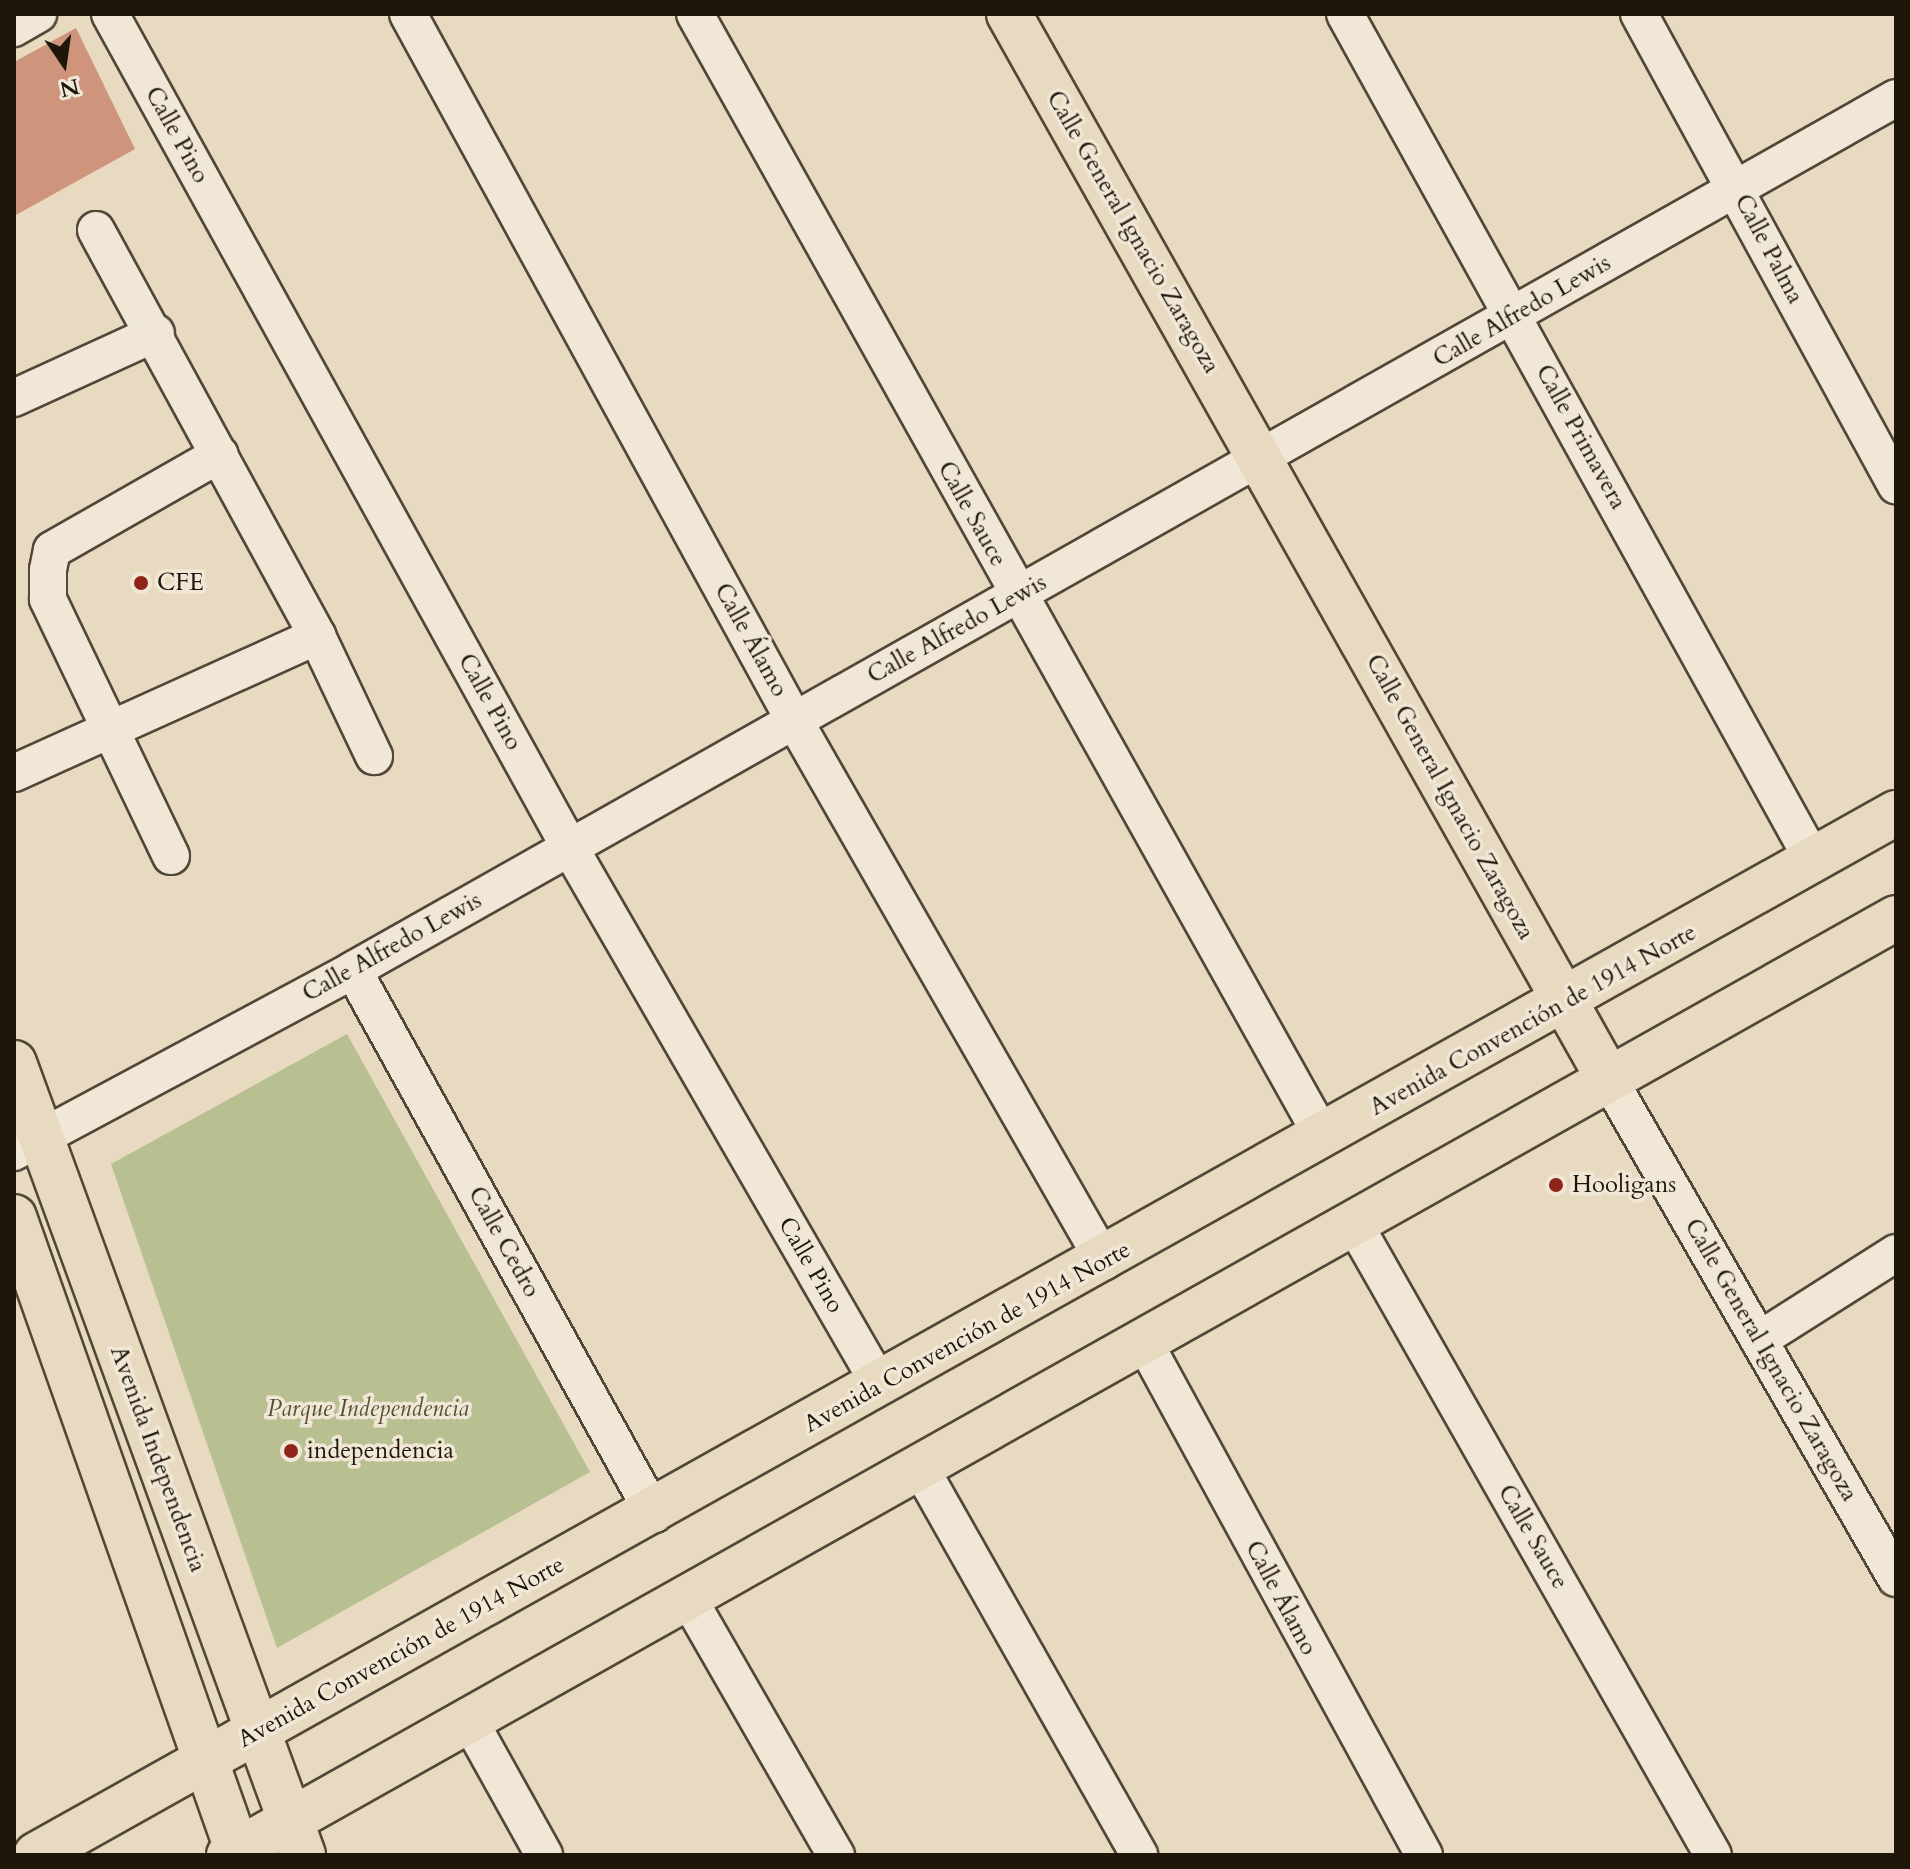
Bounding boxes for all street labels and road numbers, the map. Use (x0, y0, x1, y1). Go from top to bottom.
street label: Calle Pino (139, 82, 215, 188)
street label: Calle General Ignacio Zaragoza (1040, 86, 1226, 378)
street label: Calle Palma (1728, 189, 1810, 309)
street label: Calle Alfredo Lewis (1428, 249, 1616, 373)
street label: Calle Primavera (1529, 360, 1633, 514)
street label: Calle Sauce (931, 456, 1013, 572)
street label: Calle Alfredo Lewis (863, 568, 1051, 690)
street label: Calle Álamo (708, 578, 794, 702)
street label: Calle Pino (452, 649, 528, 755)
street label: Calle General Ignacio Zaragoza (1360, 650, 1540, 944)
street label: Calle Alfredo Lewis (298, 886, 486, 1008)
street label: Avenida Convención de 1914 Norte (1365, 918, 1701, 1122)
street label: Calle Cedro (462, 1182, 546, 1302)
street label: Calle Pino (772, 1212, 850, 1318)
street label: Calle General Ignacio Zaragoza (1678, 1214, 1864, 1506)
street label: Avenida Convención de 1914 Norte (799, 1235, 1135, 1439)
street label: Avenida Independencia (104, 1342, 212, 1576)
street label: Calle Sauce (1492, 1480, 1574, 1594)
street label: Calle Álamo (1239, 1536, 1323, 1660)
street label: Avenida Convención de 1914 Norte (233, 1550, 569, 1754)

